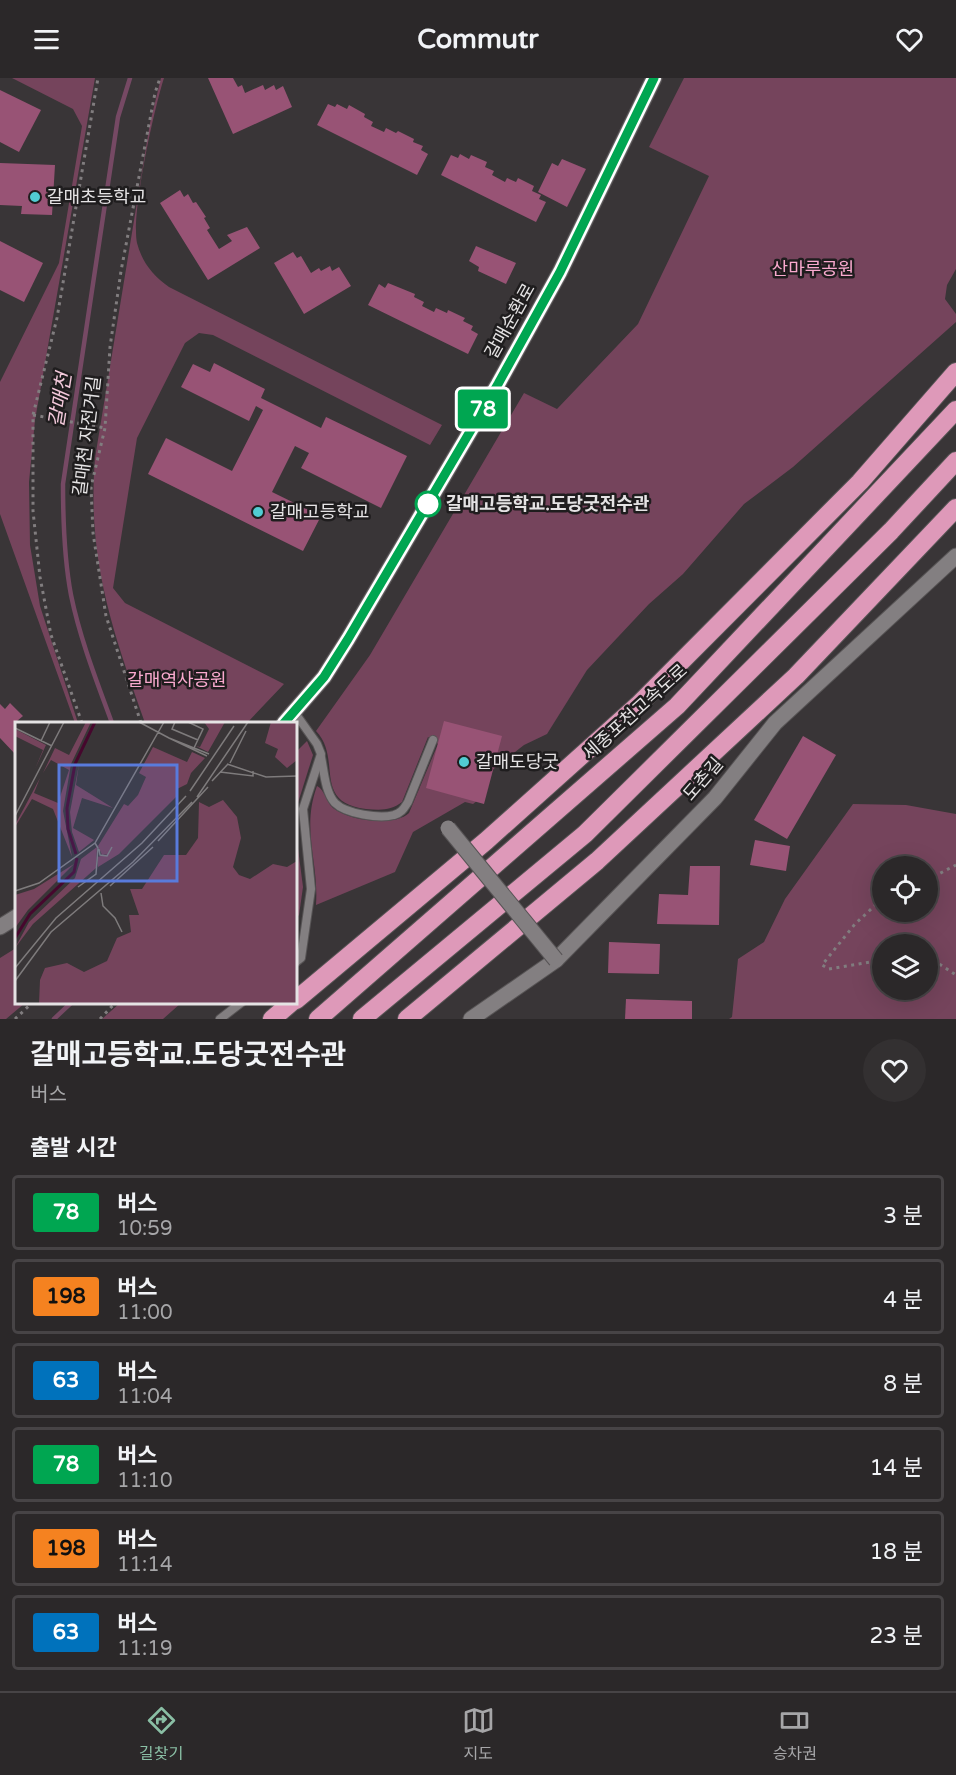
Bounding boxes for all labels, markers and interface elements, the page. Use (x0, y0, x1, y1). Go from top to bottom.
icon: menu (30, 23, 63, 56)
text: Commutr (417, 23, 539, 56)
icon: heart (893, 23, 926, 56)
place label: 갈매초등학교 (47, 186, 146, 208)
marker: 갈매초등학교 (28, 190, 42, 204)
park label: 산마루공원 (772, 258, 854, 280)
street label: 갈매순환로 (480, 279, 540, 363)
water label: 갈매천 (45, 368, 78, 429)
street label: 갈매천 자전거길 (69, 375, 105, 497)
line badge: 78 (456, 390, 510, 428)
text: 78 (470, 397, 496, 422)
marker: 갈매고등학교.도당굿전수관 (415, 491, 441, 517)
place label: 갈매고등학교.도당굿전수관 (446, 493, 650, 515)
place label: 갈매고등학교 (270, 501, 369, 523)
marker: 갈매고등학교 (251, 505, 265, 519)
street label: 세종포천고속도로 (578, 660, 692, 764)
park label: 갈매역사공원 (127, 669, 227, 691)
inset map (15, 722, 297, 1004)
place label: 갈매도당굿 (476, 751, 559, 773)
street label: 도촌길 (678, 753, 728, 805)
marker: 갈매도당굿 (457, 755, 471, 769)
map controls (872, 856, 938, 1000)
button: locate (872, 856, 938, 922)
button: layers (872, 934, 938, 1000)
text: 갈매고등학교.도당굿전수관 (30, 1038, 346, 1072)
button: heart (863, 1039, 926, 1102)
text: 버스 (30, 1083, 67, 1107)
text: 출발 시간 (30, 1135, 117, 1161)
text: 버스 (117, 1191, 157, 1217)
text: 78 (53, 1200, 79, 1225)
text: 3 분 (883, 1203, 923, 1229)
text: 10:59 (117, 1217, 172, 1241)
text: 버스 (117, 1275, 157, 1301)
text: 198 (46, 1284, 86, 1309)
text: 4 분 (883, 1287, 923, 1313)
text: 11:00 (117, 1301, 172, 1325)
text: 버스 (117, 1359, 157, 1385)
text: 63 (53, 1368, 79, 1393)
text: 8 분 (883, 1371, 923, 1397)
text: 11:04 (117, 1385, 172, 1409)
text: 버스 (117, 1443, 157, 1469)
text: 78 (53, 1452, 79, 1477)
text: 14 분 (869, 1455, 923, 1481)
text: 11:10 (117, 1469, 172, 1493)
text: 버스 (117, 1527, 157, 1553)
text: 198 (46, 1536, 86, 1561)
text: 18 분 (869, 1539, 923, 1565)
text: 11:14 (117, 1553, 172, 1577)
text: 버스 (117, 1611, 157, 1637)
text: 63 (53, 1620, 79, 1645)
text: 23 분 (869, 1623, 923, 1649)
text: 11:19 (117, 1637, 172, 1661)
tab: 길찾기 (139, 1704, 183, 1764)
tab: 지도 (462, 1704, 495, 1764)
tab: 승차권 (773, 1704, 817, 1764)

